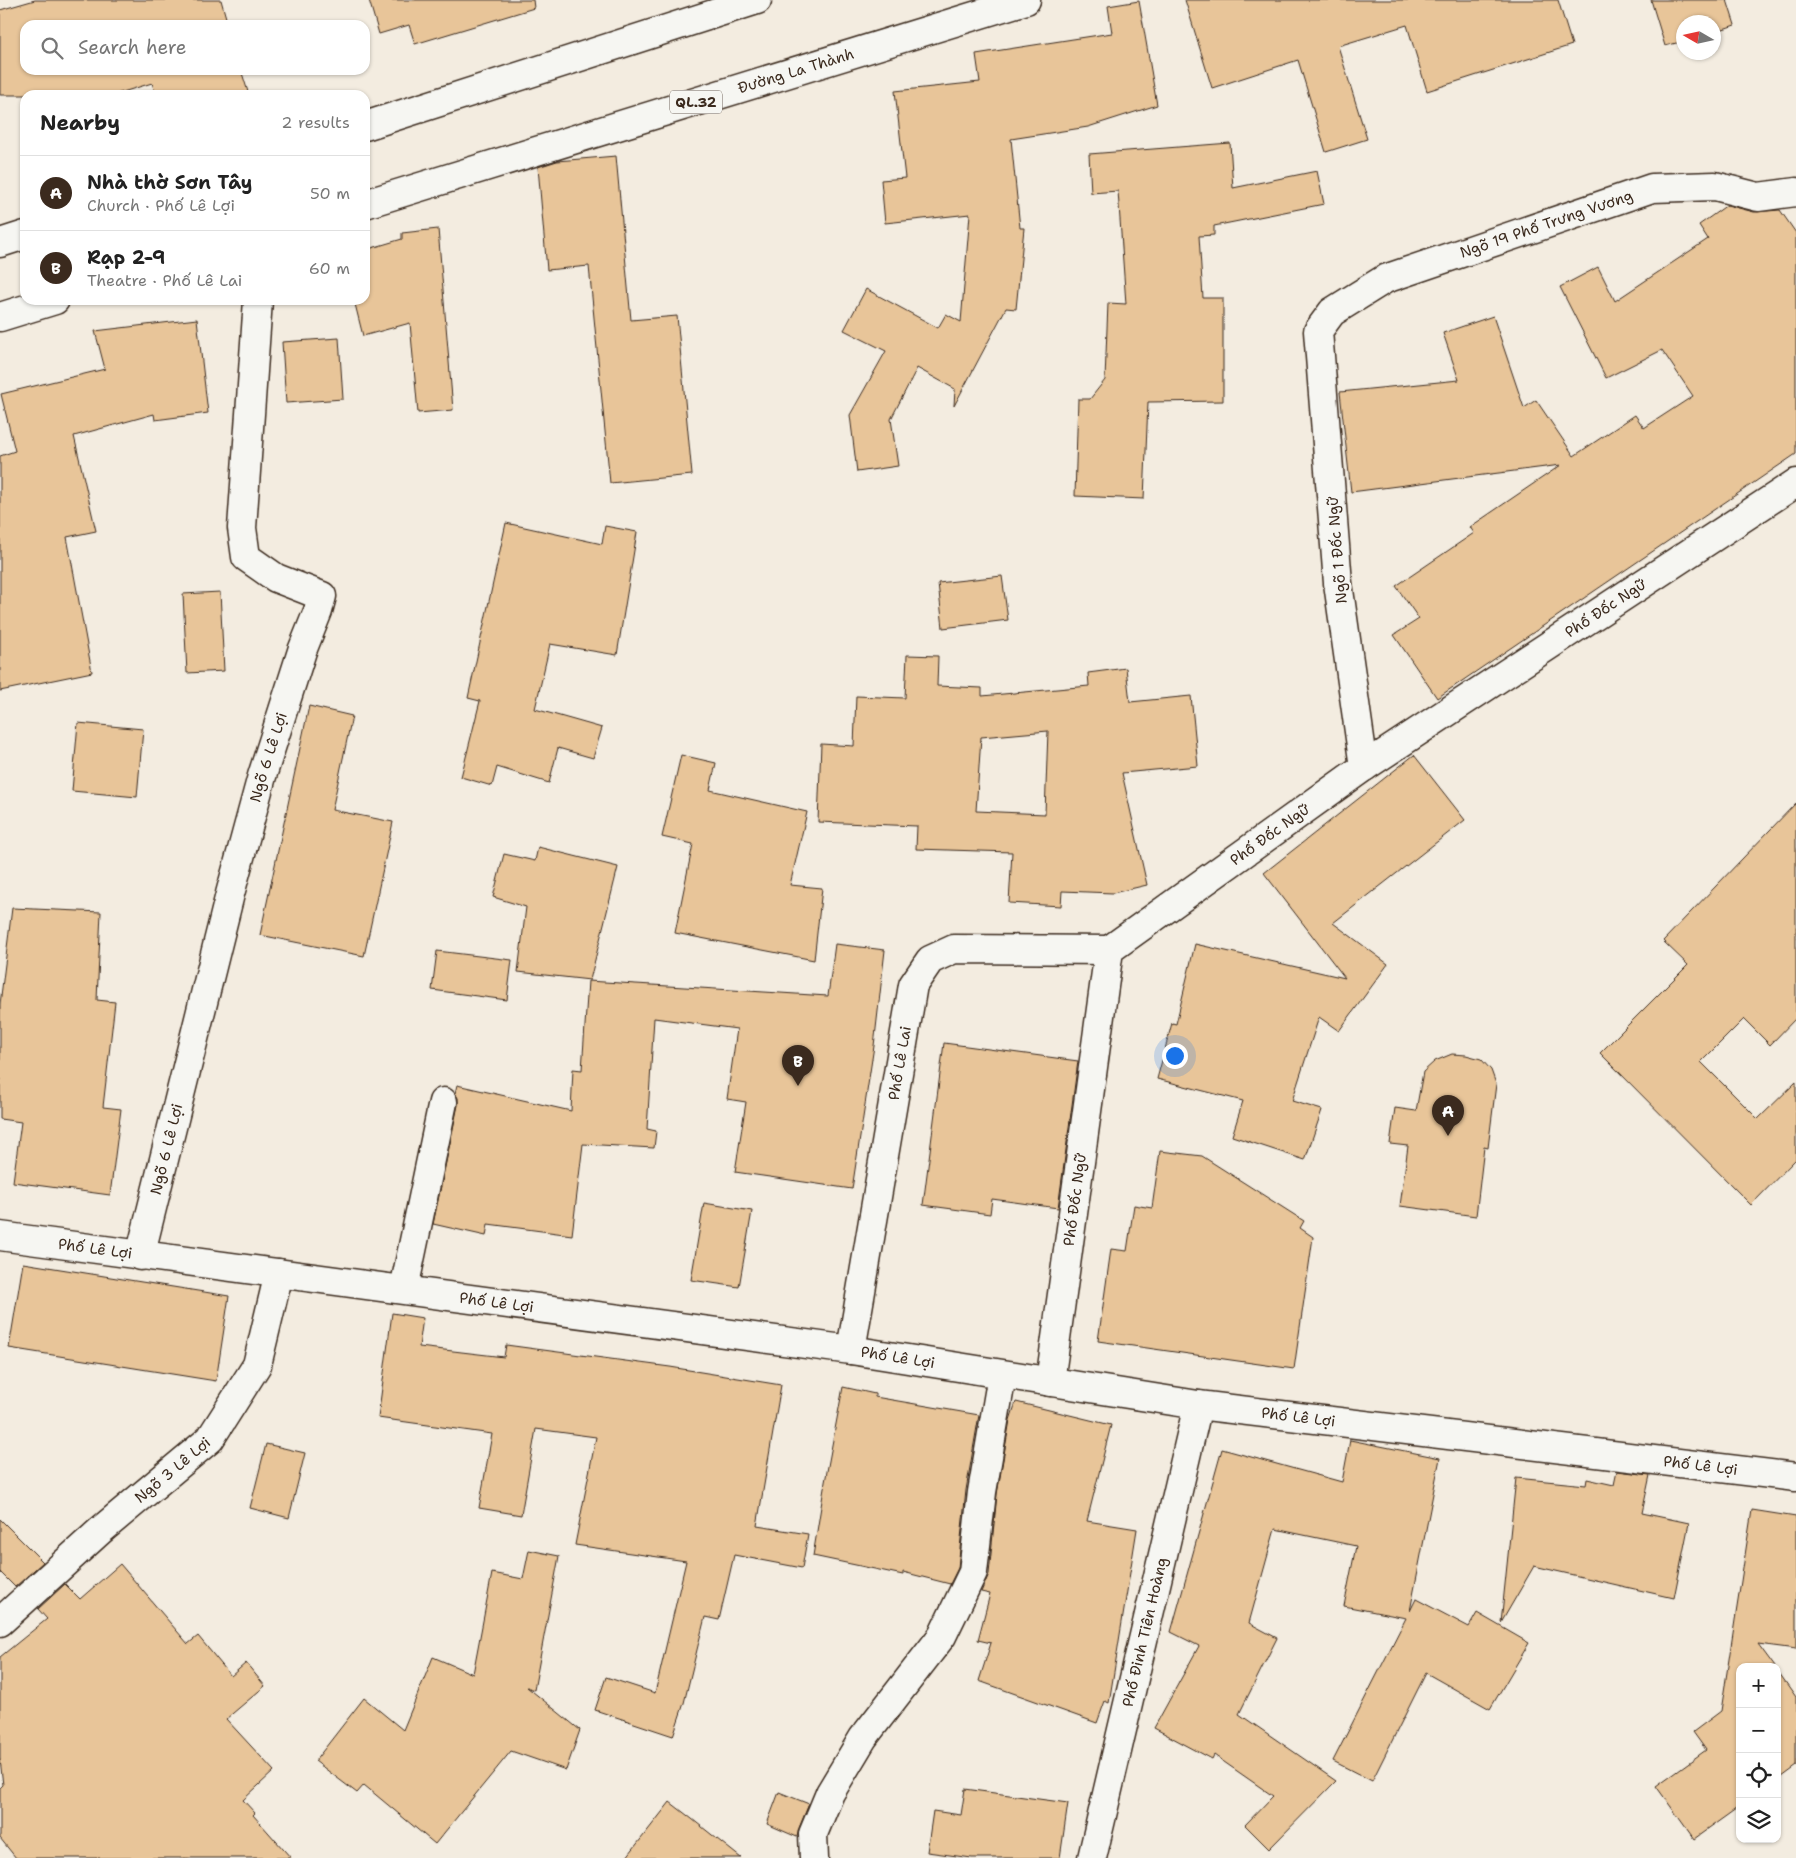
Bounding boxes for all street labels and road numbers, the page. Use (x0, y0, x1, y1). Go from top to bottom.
street label: Đường La Thành (735, 44, 856, 98)
road number: QL.32 (670, 90, 722, 114)
street label: Ngõ 19 Phố Trưng Vương (1457, 185, 1635, 263)
street label: Ngõ 1 Đốc Ngữ (1322, 495, 1352, 605)
street label: Phố Đốc Ngữ (1561, 574, 1650, 642)
street label: Ngõ 6 Lê Lợi (245, 710, 292, 805)
street label: Phố Đốc Ngữ (1226, 799, 1314, 870)
street label: Phố Lê Lai (884, 1025, 916, 1102)
street label: Ngõ 6 Lê Lợi (146, 1102, 187, 1197)
street label: Phố Đốc Ngữ (1059, 1152, 1091, 1247)
street label: Phố Lê Lợi (57, 1234, 134, 1264)
street label: Phố Lê Lợi (458, 1288, 535, 1317)
street label: Phố Lê Lợi (859, 1342, 936, 1373)
street label: Phố Lê Lợi (1260, 1403, 1337, 1431)
street label: Ngõ 3 Lê Lợi (131, 1433, 215, 1508)
street label: Phố Lê Lợi (1662, 1451, 1739, 1480)
street label: Phố Đinh Tiên Hoàng (1118, 1555, 1172, 1709)

